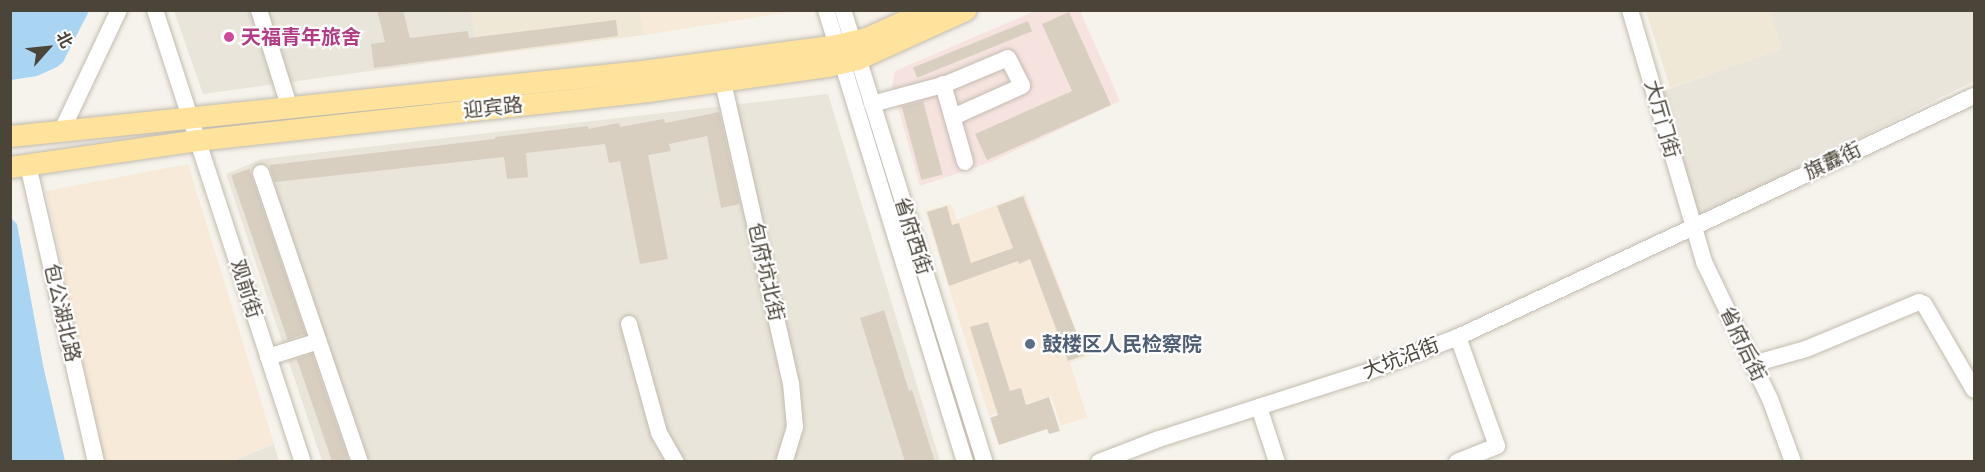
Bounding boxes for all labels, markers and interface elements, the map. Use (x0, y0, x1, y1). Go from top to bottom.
north arrow (18, 18, 78, 78)
place label: 天福青年旅舍 (241, 25, 361, 49)
text: 北 (52, 28, 77, 51)
marker: 天福青年旅舍 (222, 30, 236, 44)
street label: 大厅门街 (1639, 77, 1685, 161)
street label: 迎宾路 (462, 93, 524, 123)
street label: 旗纛街 (1801, 137, 1865, 185)
street label: 省府西街 (889, 194, 937, 278)
street label: 包府坑北街 (743, 221, 789, 323)
street label: 观前街 (225, 257, 267, 321)
street label: 包公湖北路 (39, 262, 85, 364)
street label: 省府后街 (1715, 303, 1771, 385)
place label: 鼓楼区人民检察院 (1042, 332, 1202, 356)
street label: 大坑沿街 (1359, 332, 1443, 384)
marker: 鼓楼区人民检察院 (1023, 337, 1037, 351)

